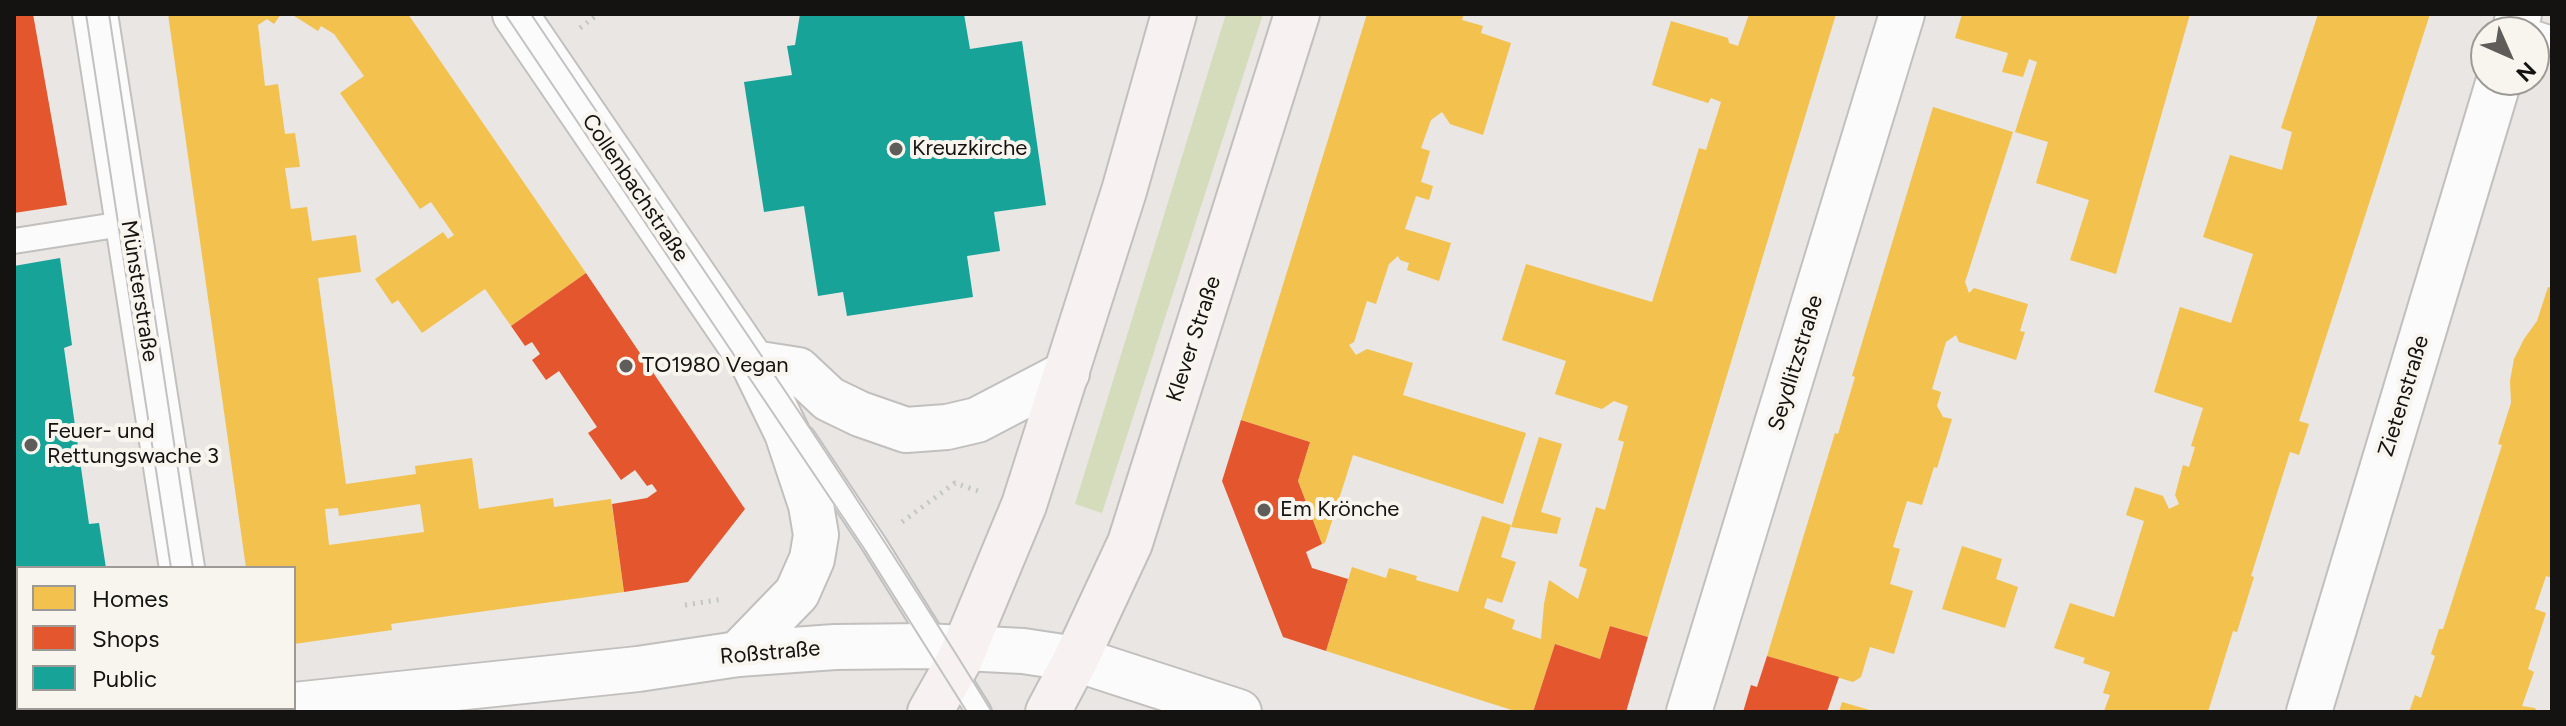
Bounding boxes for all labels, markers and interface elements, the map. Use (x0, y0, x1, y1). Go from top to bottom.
north arrow (2470, 16, 2550, 96)
text: N (2510, 56, 2541, 87)
street label: Collenbachstraße (576, 109, 694, 267)
place label: Kreuzkirche (912, 136, 1027, 162)
marker: Kreuzkirche (887, 140, 905, 158)
street label: Münsterstraße (115, 218, 163, 364)
street label: Klever Straße (1161, 273, 1227, 405)
street label: Seydlitzstraße (1763, 292, 1829, 434)
street label: Zietenstraße (2373, 332, 2435, 460)
place label: TO1980 Vegan (642, 353, 789, 379)
marker: TO1980 Vegan (617, 357, 635, 375)
place label: Feuer- und Rettungswache 3 (47, 419, 219, 470)
marker: Feuer- und Rettungswache 3 (22, 436, 40, 454)
place label: Em Krönche (1280, 497, 1399, 523)
marker: Em Krönche (1255, 501, 1273, 519)
legend (16, 566, 296, 710)
text: Homes (92, 584, 169, 613)
text: Shops (92, 624, 159, 653)
street label: Roßstraße (719, 635, 821, 671)
text: Public (92, 664, 157, 693)

